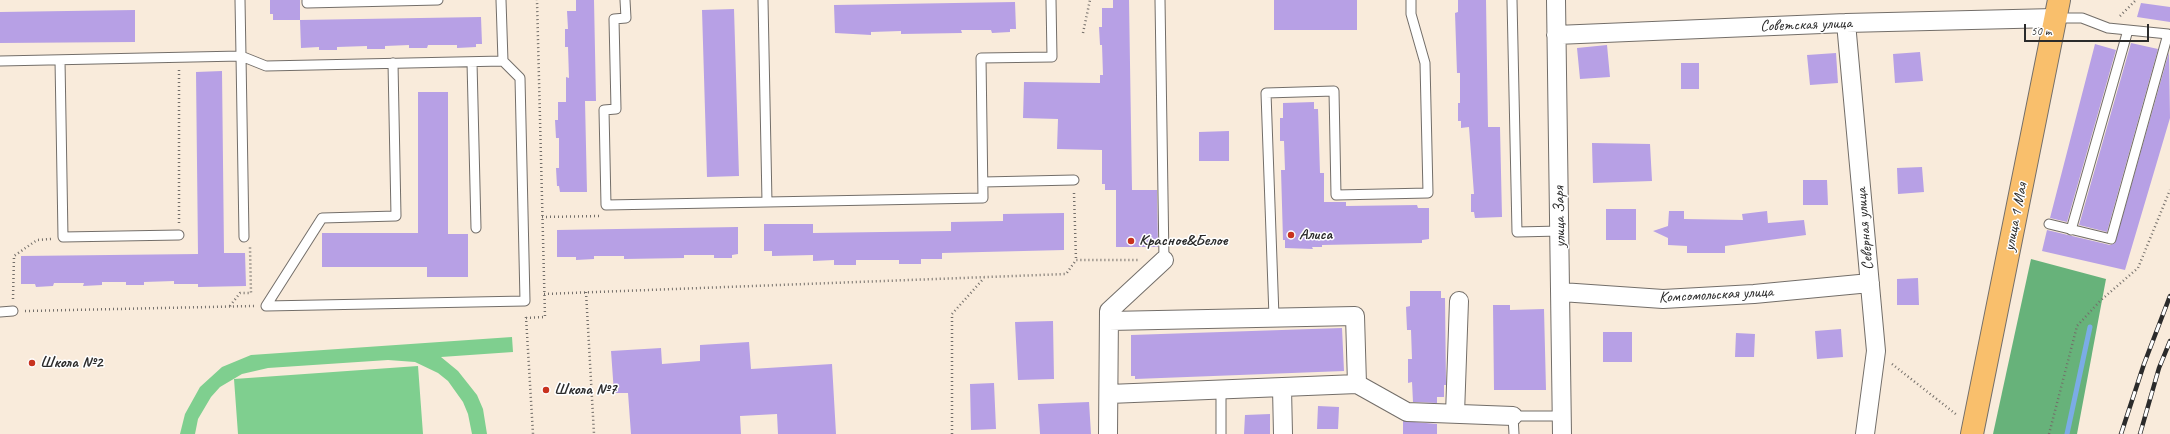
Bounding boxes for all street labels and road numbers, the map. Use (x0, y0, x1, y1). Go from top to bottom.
street label: Советская улица (1760, 14, 1852, 36)
street label: улица 1 Мая (2000, 181, 2032, 253)
street label: улица Заря (1550, 186, 1570, 248)
street label: Северная улица (1852, 187, 1878, 271)
street label: Комсомольская улица (1658, 282, 1774, 308)

